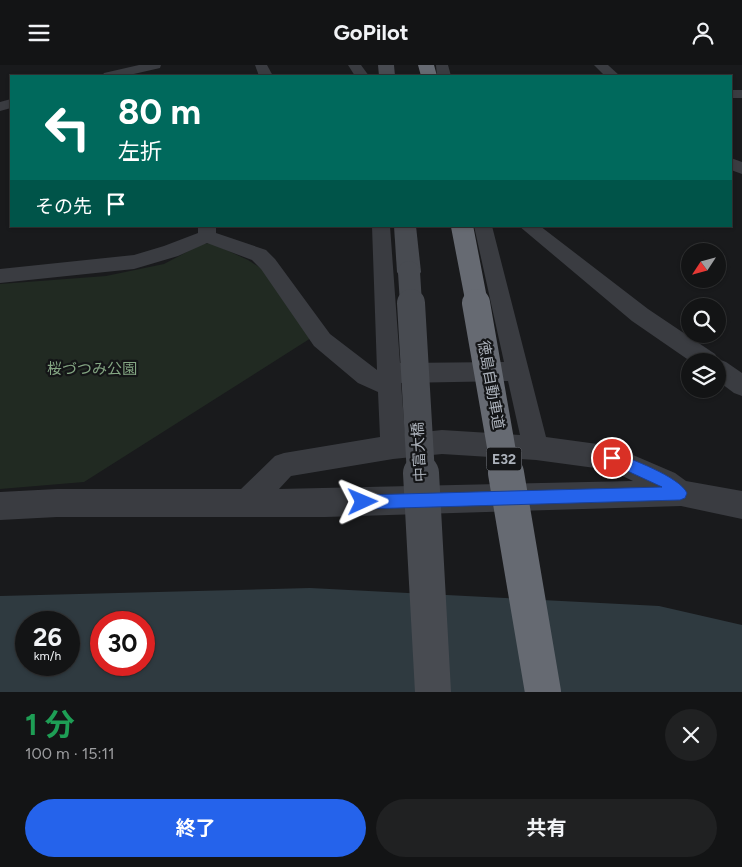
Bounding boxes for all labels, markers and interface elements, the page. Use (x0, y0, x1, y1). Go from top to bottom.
icon: menu (25, 19, 53, 47)
text: GoPilot (333, 19, 409, 46)
icon: person (689, 19, 717, 47)
text: 80 m (118, 91, 201, 133)
icon: left (35, 95, 100, 160)
text: 左折 (118, 138, 162, 165)
icon: arrive (102, 190, 130, 218)
text: その先 (35, 195, 92, 218)
north arrow (681, 243, 726, 287)
map controls (681, 243, 726, 398)
button: search (681, 298, 726, 343)
street label: 徳島自動車道 (474, 339, 508, 431)
button: layers (681, 353, 726, 398)
park label: 桜づつみ公園 (47, 360, 137, 378)
street label: 中富大橋 (408, 422, 430, 482)
pin (591, 437, 633, 479)
icon: arrive (598, 444, 626, 472)
road number: E32 (486, 447, 522, 471)
position arrow (336, 475, 388, 527)
speed limit sign: 30 (90, 611, 155, 676)
text: 26 (33, 622, 62, 652)
text: km/h (34, 649, 61, 663)
text: 1 分 (25, 706, 75, 743)
button: close (665, 709, 717, 761)
text: 100 m · 15:11 (25, 744, 115, 763)
button: 終了 (25, 799, 366, 857)
button: 共有 (376, 799, 717, 857)

